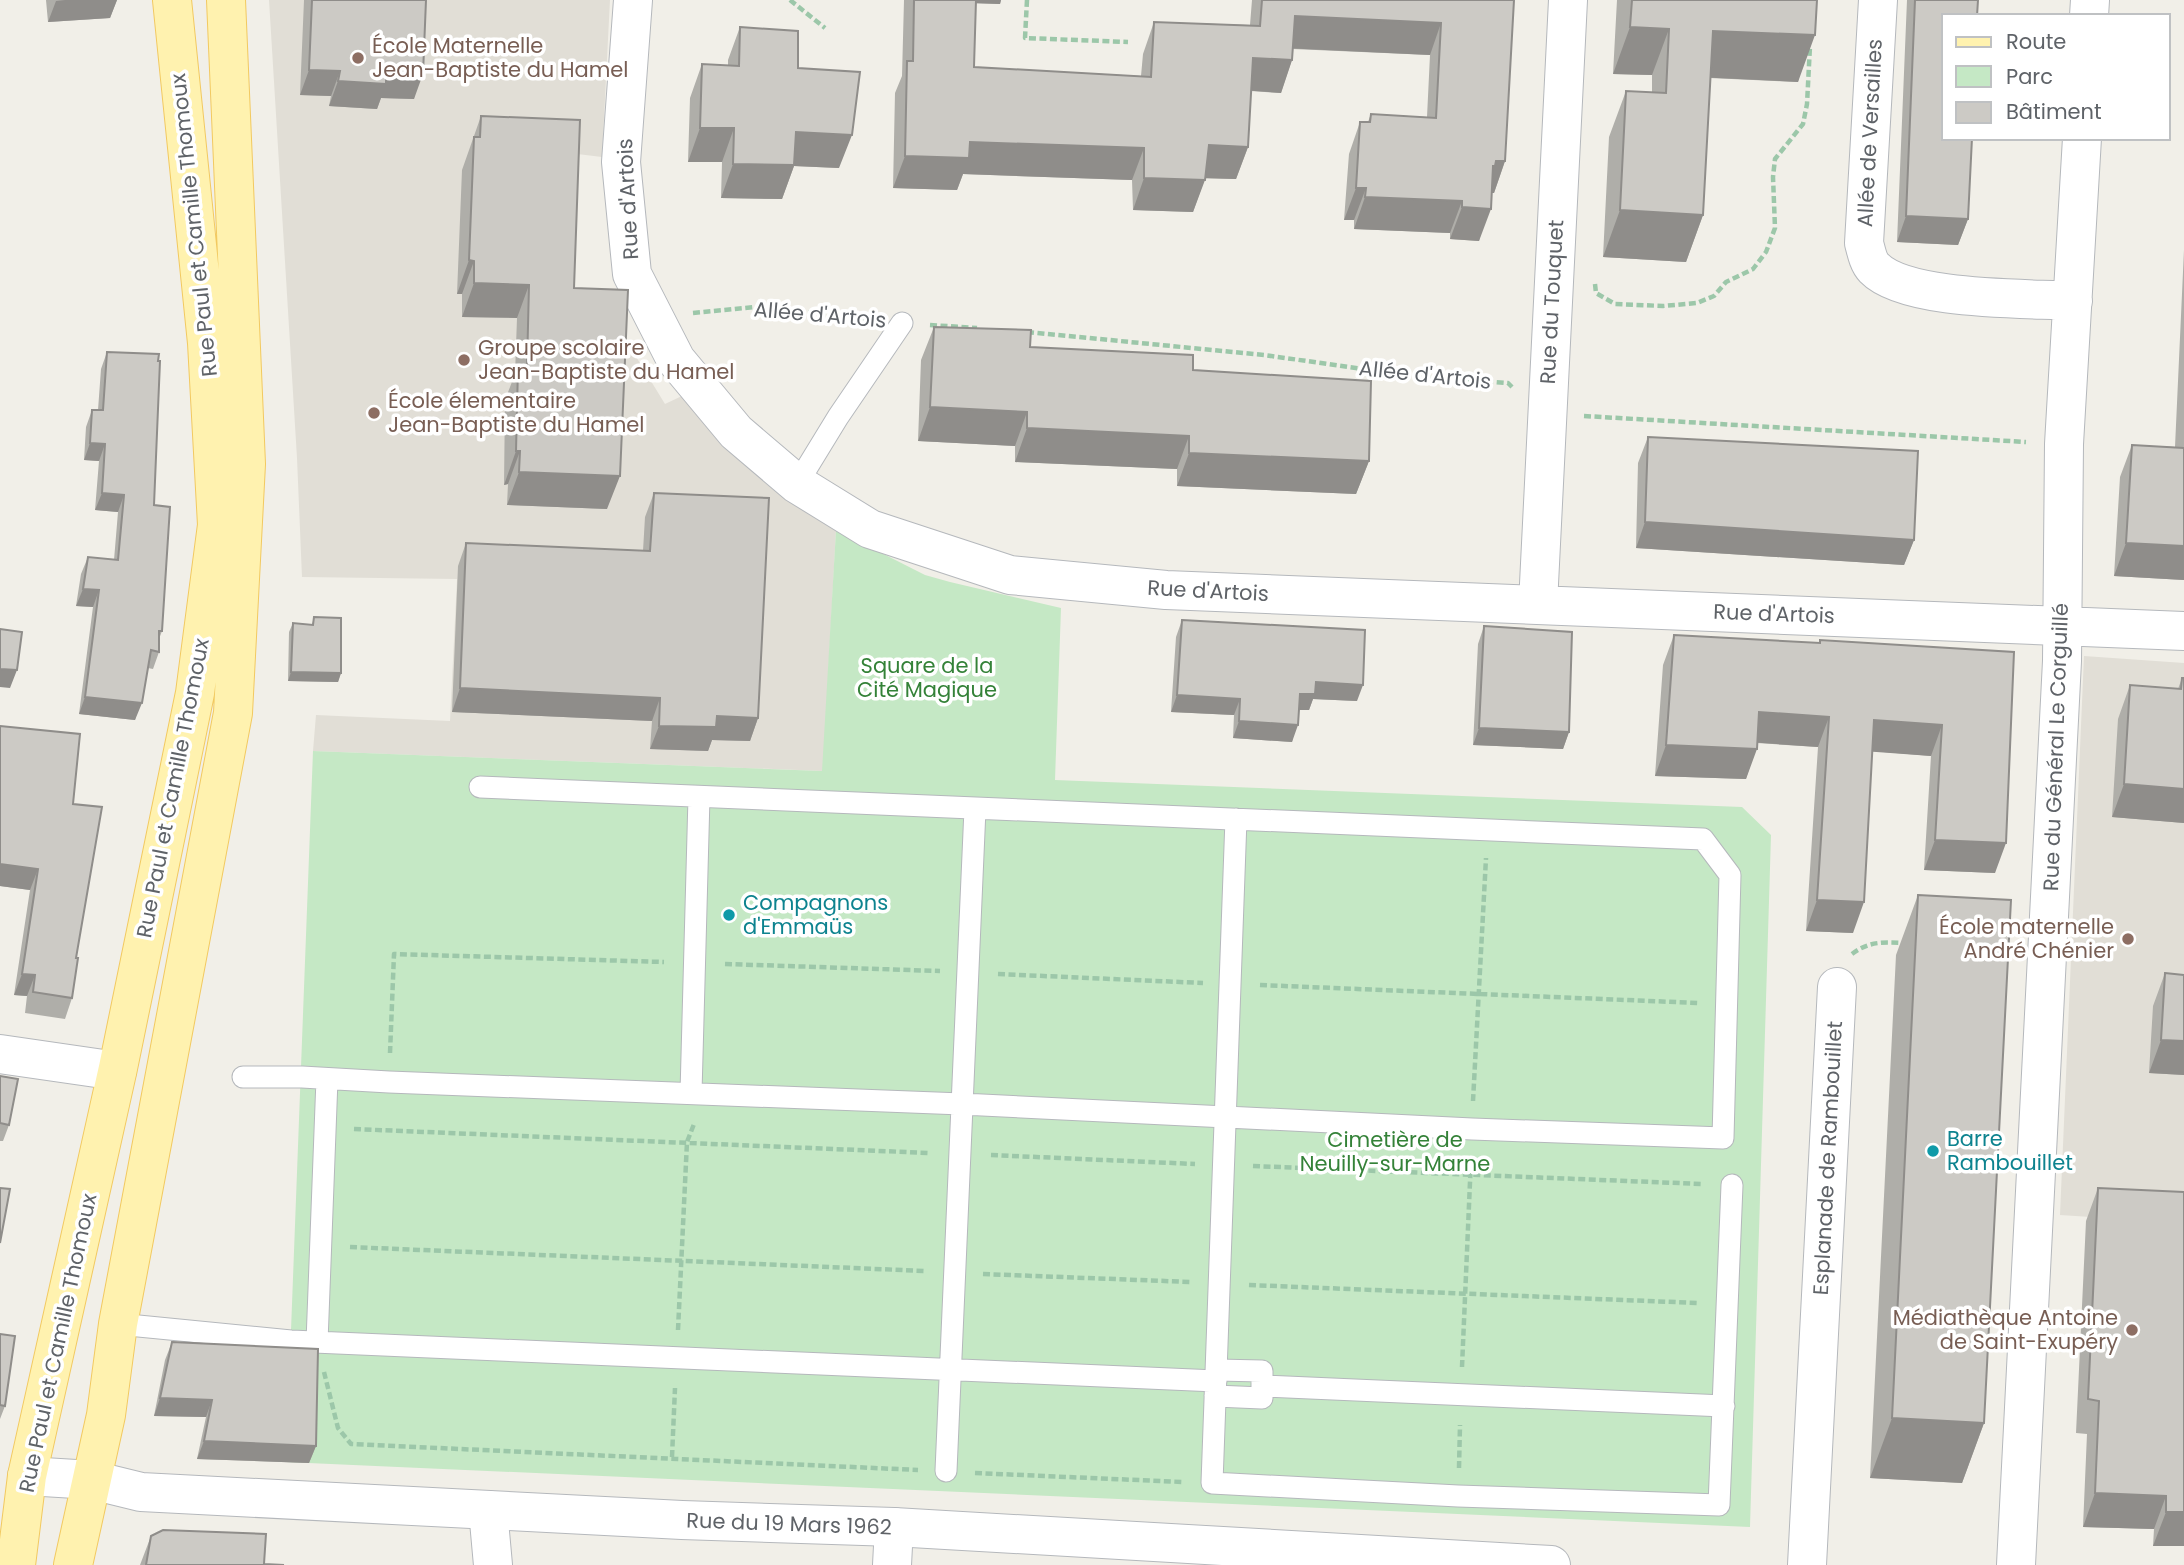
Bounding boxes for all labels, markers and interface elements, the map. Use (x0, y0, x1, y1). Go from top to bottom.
legend (1942, 14, 2170, 140)
text: Route (2006, 27, 2066, 56)
place label: École Maternelle Jean-Baptiste du Hamel (372, 31, 628, 84)
street label: Allée de Versailles (1850, 38, 1889, 228)
marker: École Maternelle Jean-Baptiste du Hamel (350, 50, 366, 66)
text: Parc (2006, 62, 2053, 91)
street label: Rue Paul et Camille Thomoux (163, 72, 224, 378)
text: Bâtiment (2006, 97, 2102, 126)
street label: Rue d'Artois (610, 138, 645, 260)
street label: Rue du Touquet (1533, 219, 1570, 385)
street label: Allée d'Artois (753, 294, 887, 335)
place label: Groupe scolaire Jean-Baptiste du Hamel (478, 333, 734, 386)
marker: Groupe scolaire Jean-Baptiste du Hamel (456, 352, 472, 368)
street label: Allée d'Artois (1357, 353, 1493, 396)
place label: École élementaire Jean-Baptiste du Hamel (388, 386, 644, 439)
marker: École élementaire Jean-Baptiste du Hamel (366, 405, 382, 421)
street label: Rue d'Artois (1147, 573, 1269, 608)
street label: Rue d'Artois (1713, 597, 1835, 630)
street label: Rue du Général Le Corguillé (2036, 603, 2075, 891)
street label: Rue Paul et Camille Thomoux (129, 636, 216, 940)
park label: Square de la Cité Magique (857, 651, 997, 704)
place label: Compagnons d'Emmaüs (743, 888, 888, 941)
marker: Compagnons d'Emmaüs (721, 907, 737, 923)
place label: École maternelle André Chénier (1939, 912, 2114, 965)
marker: École maternelle André Chénier (2120, 931, 2136, 947)
street label: Esplanade de Rambouillet (1806, 1020, 1849, 1296)
place label: Barre Rambouillet (1947, 1124, 2073, 1177)
park label: Cimetière de Neuilly-sur-Marne (1300, 1125, 1490, 1178)
marker: Barre Rambouillet (1925, 1143, 1941, 1159)
street label: Rue Paul et Camille Thomoux (12, 1191, 103, 1495)
place label: Médiathèque Antoine de Saint-Exupéry (1893, 1303, 2118, 1356)
marker: Médiathèque Antoine de Saint-Exupéry (2124, 1322, 2140, 1338)
street label: Rue du 19 Mars 1962 (686, 1505, 892, 1542)

